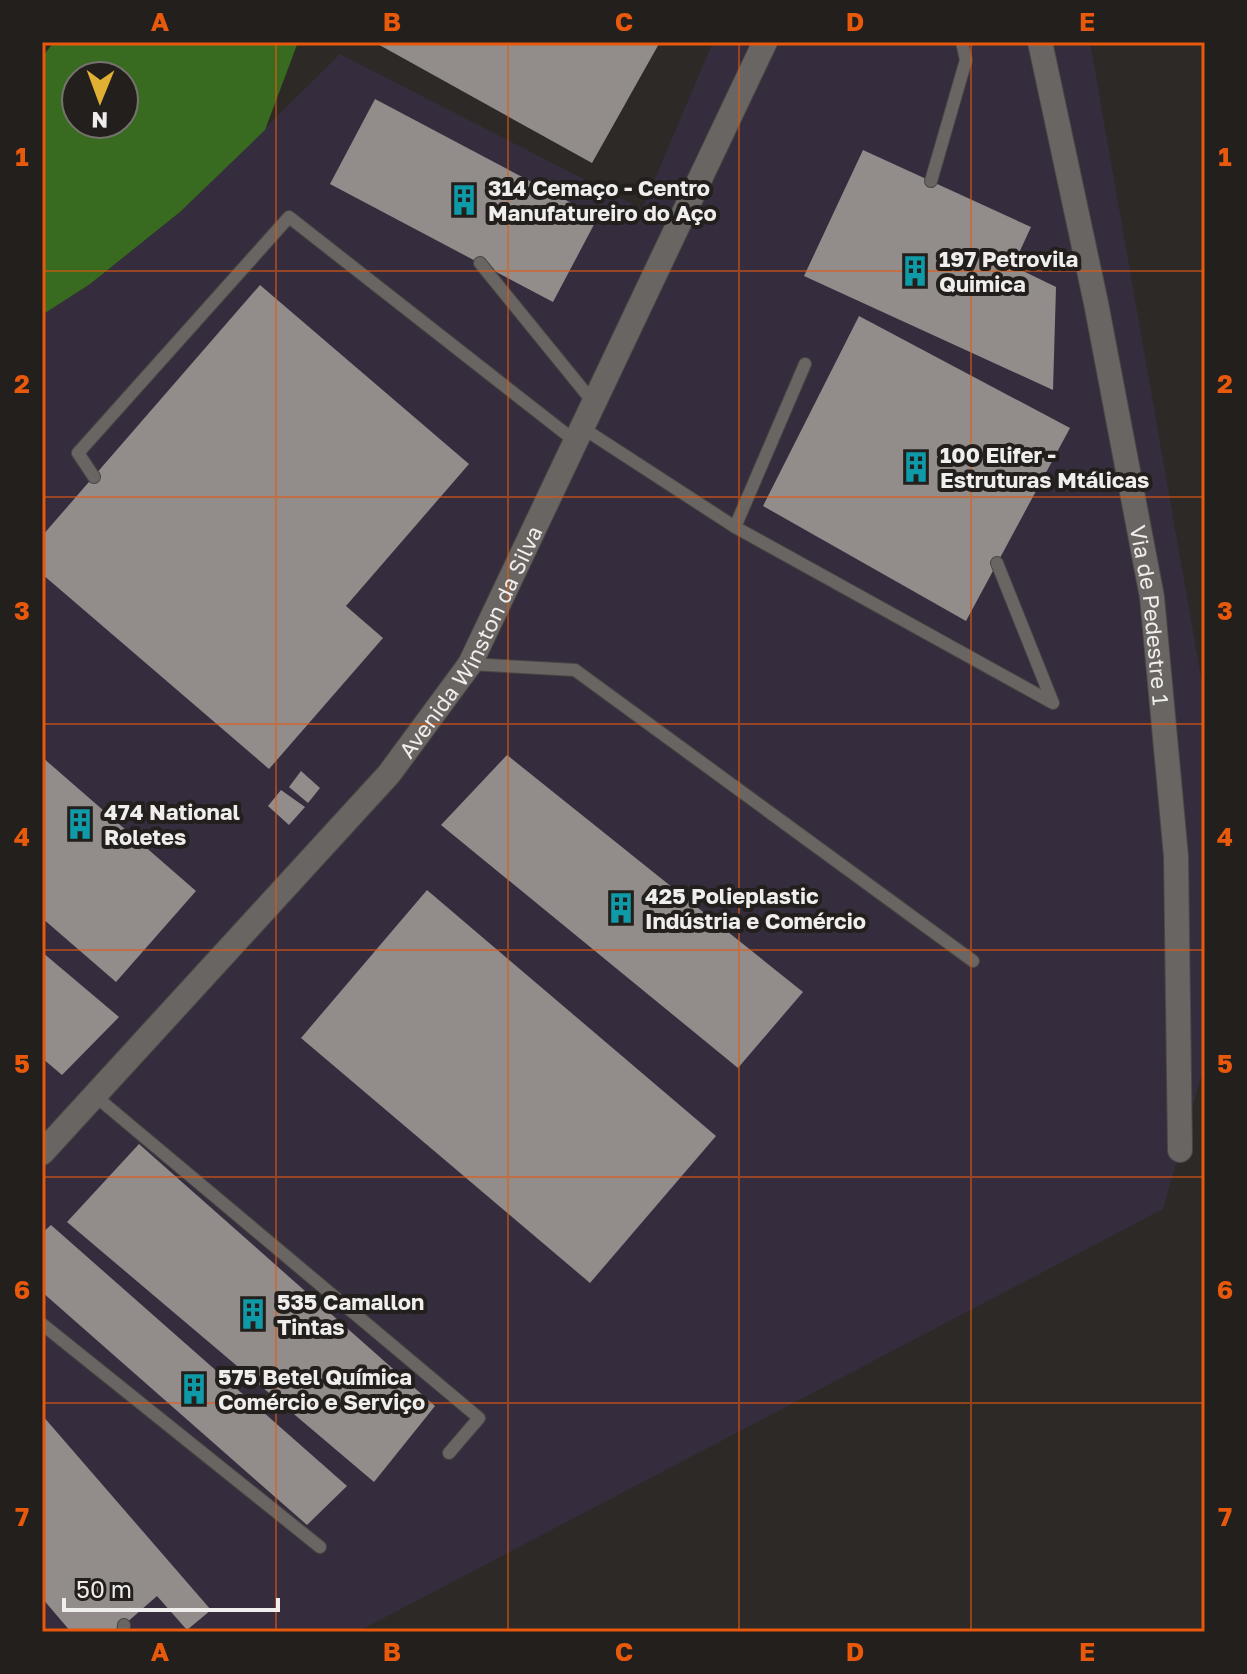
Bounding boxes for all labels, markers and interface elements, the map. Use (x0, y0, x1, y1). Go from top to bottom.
text: A (151, 6, 170, 37)
text: B (383, 6, 401, 37)
text: C (615, 6, 633, 37)
text: D (846, 6, 864, 37)
text: E (1079, 6, 1095, 37)
north arrow (60, 60, 140, 140)
text: N (91, 107, 108, 134)
text: 1 (15, 141, 29, 172)
text: 1 (1218, 141, 1232, 172)
place label: 314 Cemaço - Centro Manufatureiro do Aço (488, 174, 717, 226)
building icon: 314 Cemaço - Centro Manufatureiro do Aço (447, 183, 481, 217)
place label: 197 Petrovila Quimica (939, 245, 1078, 297)
building icon: 197 Petrovila Quimica (898, 254, 932, 288)
text: 2 (14, 368, 30, 399)
text: 2 (1217, 368, 1233, 399)
place label: 100 Elifer - Estruturas Mtálicas (940, 441, 1149, 493)
building icon: 100 Elifer - Estruturas Mtálicas (899, 450, 933, 484)
street label: Avenida Winston da Silva (392, 521, 547, 763)
street label: Via de Pedestre 1 (1125, 523, 1175, 707)
text: 3 (14, 595, 30, 626)
text: 3 (1217, 595, 1233, 626)
place label: 474 National Roletes (104, 798, 240, 850)
building icon: 474 National Roletes (63, 807, 97, 841)
text: 4 (14, 821, 30, 852)
text: 4 (1217, 821, 1233, 852)
place label: 425 Polieplastic Indústria e Comércio (645, 882, 866, 934)
building icon: 425 Polieplastic Indústria e Comércio (604, 891, 638, 925)
text: 5 (14, 1048, 30, 1079)
text: 5 (1217, 1048, 1233, 1079)
text: 6 (14, 1274, 30, 1305)
text: 6 (1217, 1274, 1233, 1305)
place label: 535 Camallon Tintas (277, 1288, 424, 1340)
building icon: 535 Camallon Tintas (236, 1297, 270, 1331)
place label: 575 Betel Química Comércio e Serviço (218, 1363, 425, 1415)
building icon: 575 Betel Química Comércio e Serviço (177, 1372, 211, 1406)
text: 7 (15, 1501, 29, 1532)
text: 7 (1218, 1501, 1232, 1532)
scale bar (64, 1562, 278, 1612)
text: 50 m (76, 1574, 132, 1603)
text: A (151, 1636, 170, 1667)
text: B (383, 1636, 401, 1667)
text: C (615, 1636, 633, 1667)
text: D (846, 1636, 864, 1667)
text: E (1079, 1636, 1095, 1667)

